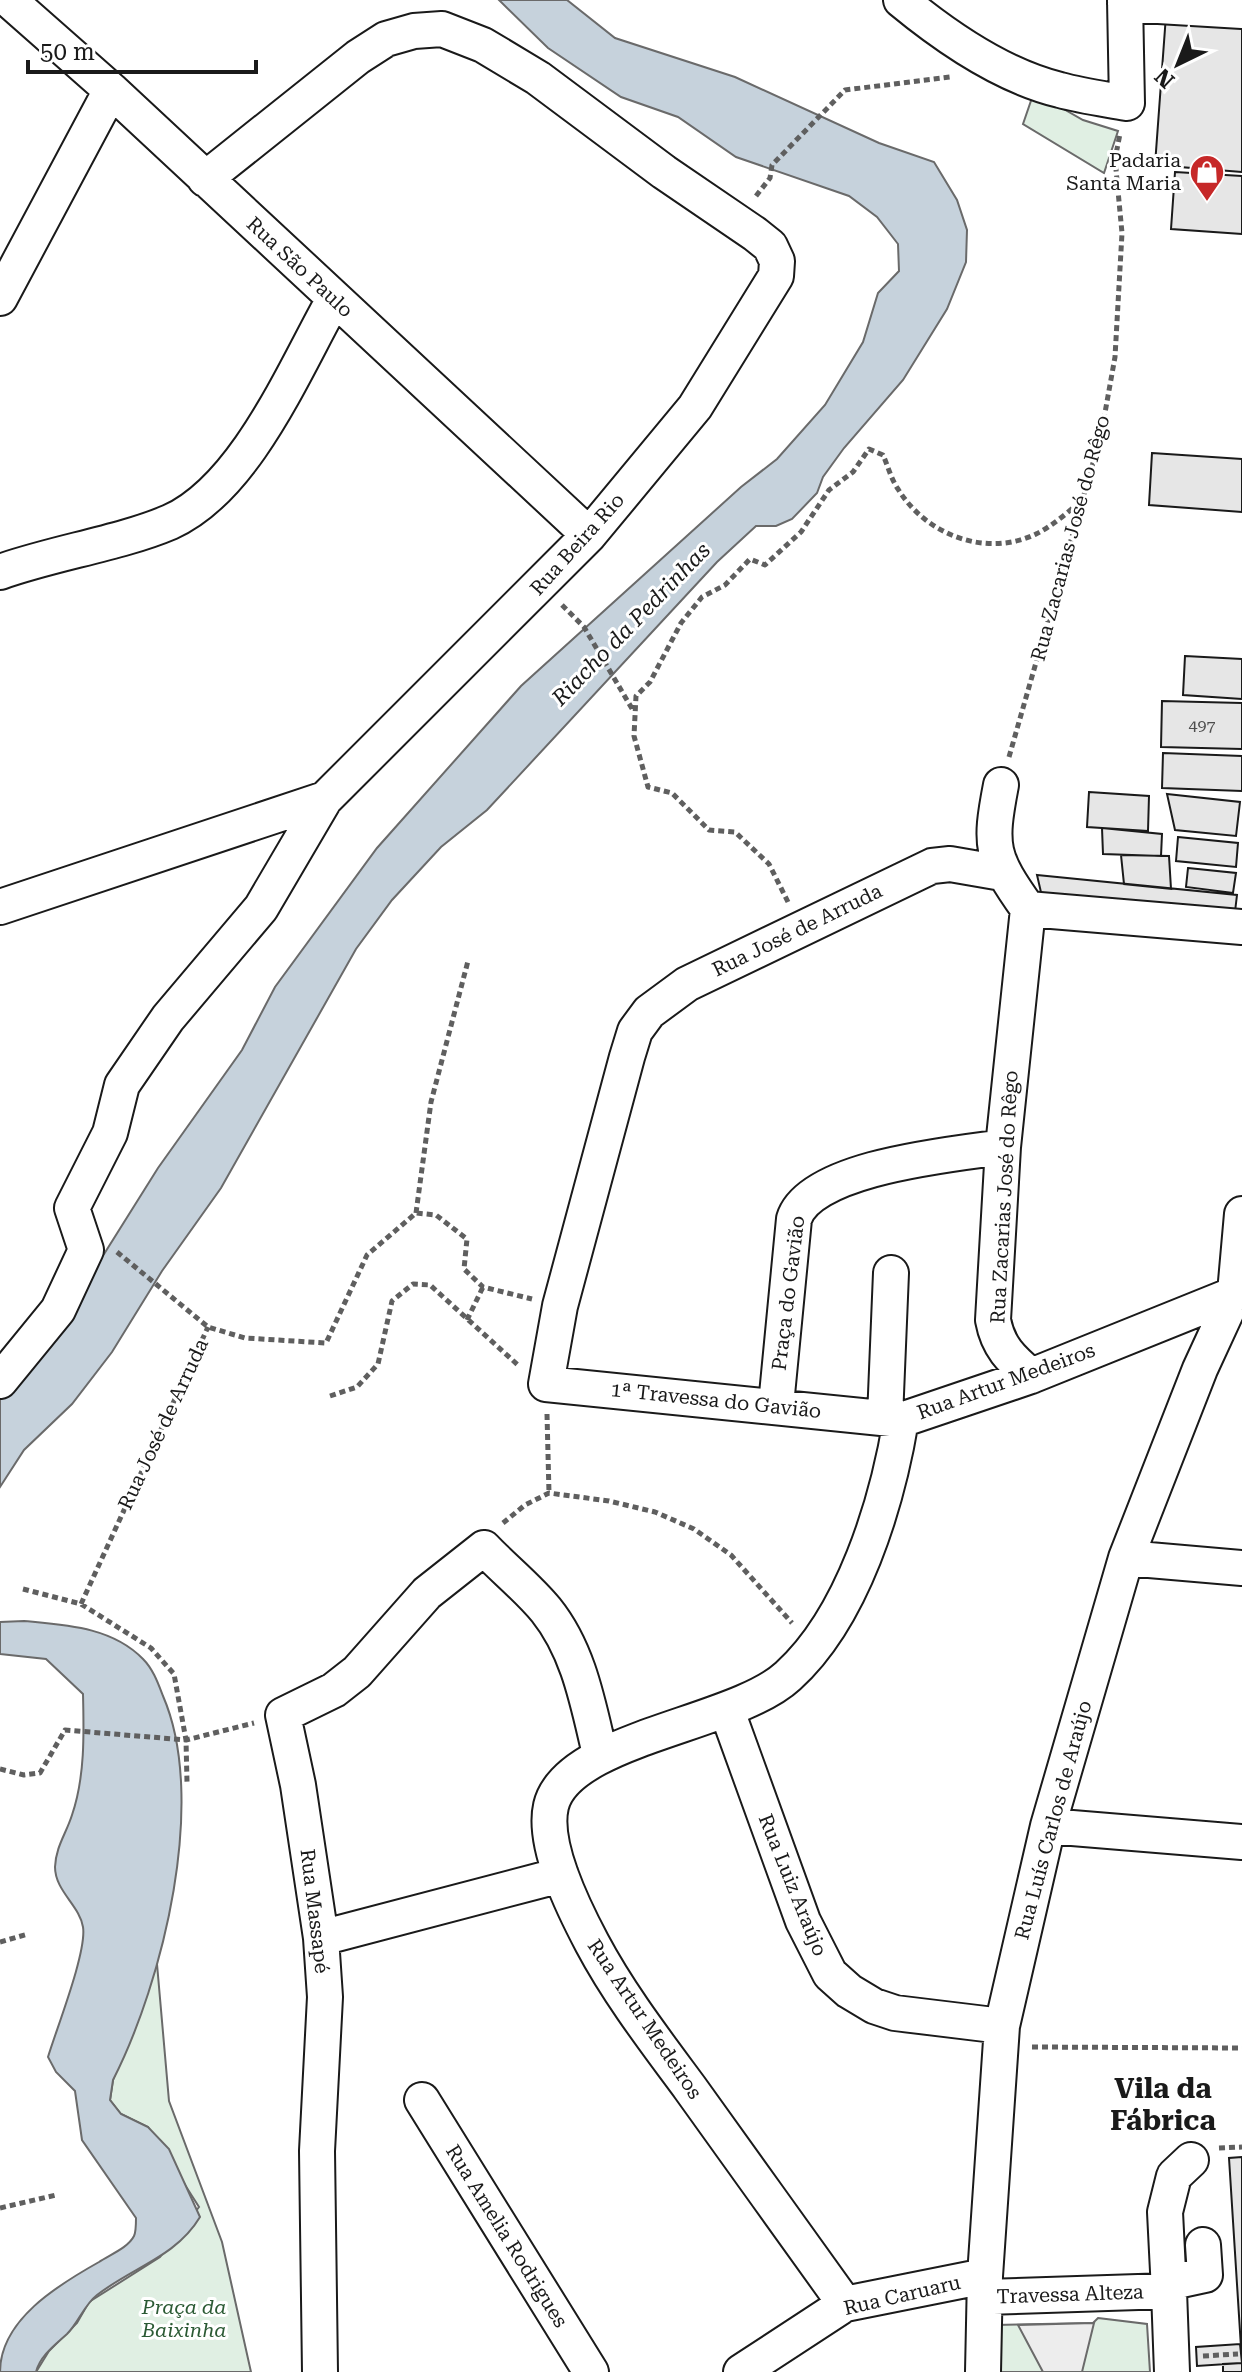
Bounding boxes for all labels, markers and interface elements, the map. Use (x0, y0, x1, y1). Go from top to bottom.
scale bar (28, 24, 256, 74)
north arrow (1138, 24, 1218, 104)
text: 50 m (40, 38, 95, 66)
text: N (1150, 63, 1179, 93)
place label: Padaria Santa Maria (1066, 148, 1181, 195)
shop icon: Padaria Santa Maria (1188, 153, 1226, 203)
street label: Rua São Paulo (242, 212, 358, 322)
street label: Rua Zacarias José do Rêgo (1026, 412, 1114, 664)
street label: Rua Beira Rio (525, 488, 629, 600)
water label: Riacho da Pedrinhas (546, 537, 715, 711)
house number: 497 (1189, 716, 1215, 735)
street label: Rua José de Arruda (708, 878, 886, 982)
street label: Rua Zacarias José do Rêgo (985, 1070, 1023, 1324)
street label: Praça do Gavião (767, 1214, 809, 1372)
street label: Rua José de Arruda (113, 1334, 213, 1513)
street label: Rua Artur Medeiros (914, 1338, 1098, 1424)
street label: 1ª Travessa do Gavião (610, 1377, 822, 1423)
street label: Rua Luís Carlos de Araújo (1010, 1698, 1096, 1942)
street label: Rua Luiz Araújo (754, 1810, 832, 1960)
street label: Rua Massapé (295, 1847, 335, 1975)
street label: Rua Artur Medeiros (583, 1935, 707, 2103)
district label: Vila da Fábrica (1110, 2072, 1216, 2137)
street label: Rua Amelia Rodrigues (441, 2140, 573, 2332)
street label: Rua Caruaru (841, 2270, 963, 2320)
street label: Travessa Alteza (996, 2279, 1144, 2309)
park label: Praça da Baixinha (141, 2295, 226, 2342)

